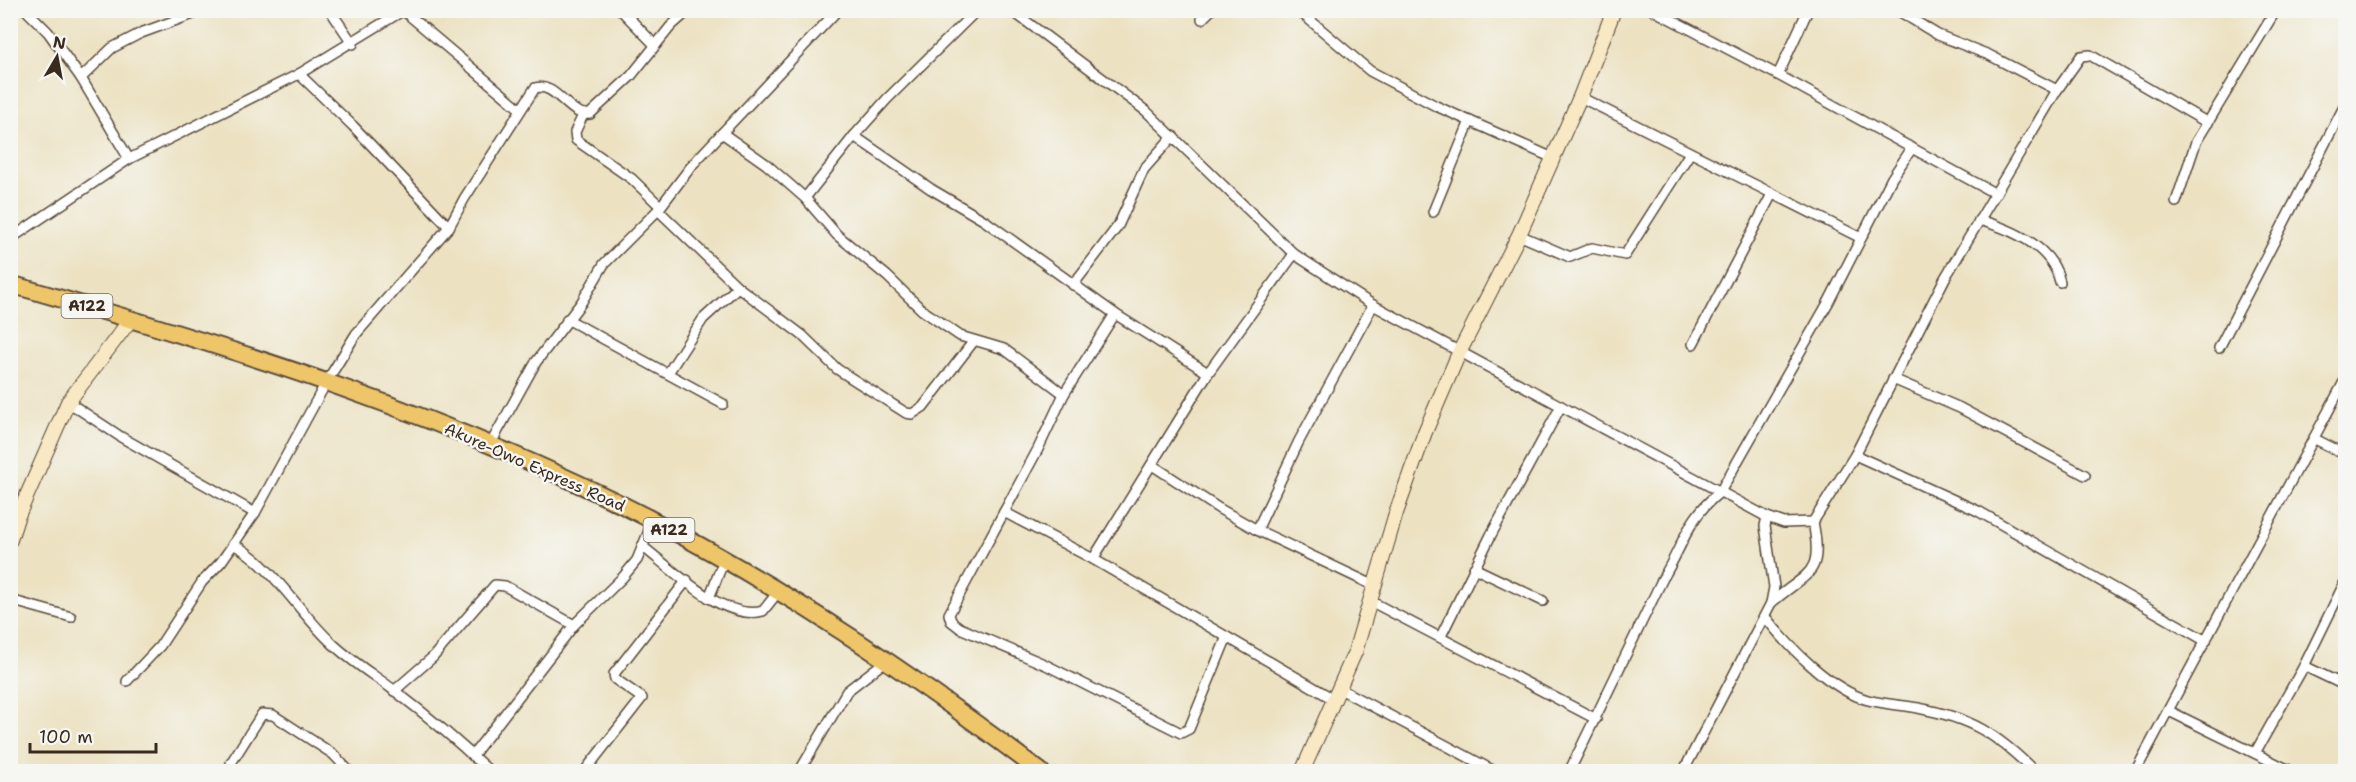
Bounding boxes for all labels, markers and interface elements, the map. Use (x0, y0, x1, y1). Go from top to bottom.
north arrow (27, 27, 87, 87)
text: N (51, 31, 68, 54)
road number: A122 (62, 294, 112, 318)
street label: Akure-Owo Express Road (441, 418, 629, 516)
road number: A122 (644, 518, 694, 542)
scale bar (30, 716, 156, 754)
text: 100 m (39, 725, 93, 749)

